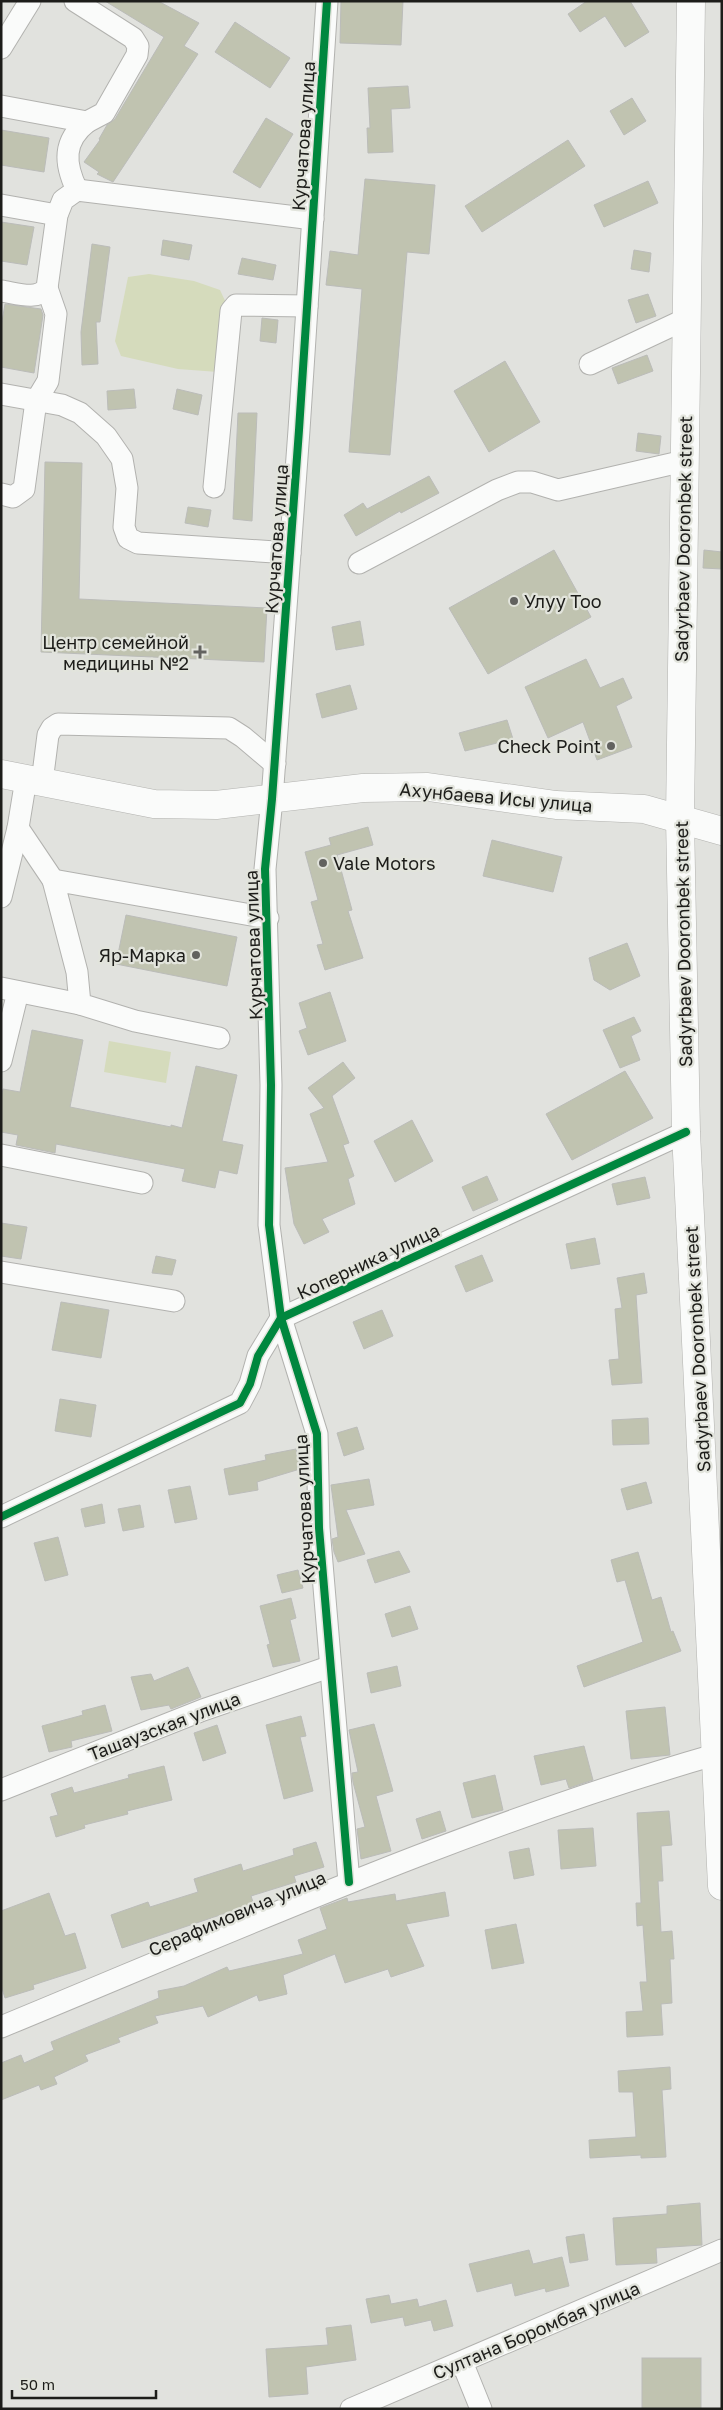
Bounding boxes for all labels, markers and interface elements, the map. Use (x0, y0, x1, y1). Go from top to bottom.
street label: Курчатова улица (287, 60, 319, 212)
street label: Sadyrbaev Dooronbek street (670, 416, 696, 662)
street label: Курчатова улица (260, 463, 292, 615)
place label: Улуу Тоо (524, 590, 602, 612)
marker: Улуу Тоо (508, 595, 520, 607)
place label: Центр семейной медицины №2 (42, 631, 189, 674)
marker: Центр семейной медицины №2 (193, 645, 207, 659)
place label: Check Point (497, 735, 601, 757)
marker: Check Point (605, 740, 617, 752)
street label: Ахунбаева Исы улица (399, 778, 593, 816)
street label: Sadyrbaev Dooronbek street (670, 821, 696, 1067)
place label: Vale Motors (333, 852, 436, 874)
marker: Vale Motors (317, 857, 329, 869)
street label: Курчатова улица (239, 870, 267, 1020)
place label: Яр-Марка (99, 944, 186, 966)
marker: Яр-Марка (190, 949, 202, 961)
street label: Коперника улица (293, 1218, 443, 1304)
street label: Sadyrbaev Dooronbek street (680, 1225, 714, 1473)
street label: Курчатова улица (289, 1434, 319, 1584)
street label: Ташаузская улица (85, 1687, 243, 1765)
street label: Серафимовича улица (145, 1866, 329, 1960)
street label: Султана Боромбая улица (429, 2276, 643, 2384)
scale bar (12, 2368, 156, 2400)
text: 50 m (20, 2375, 55, 2393)

